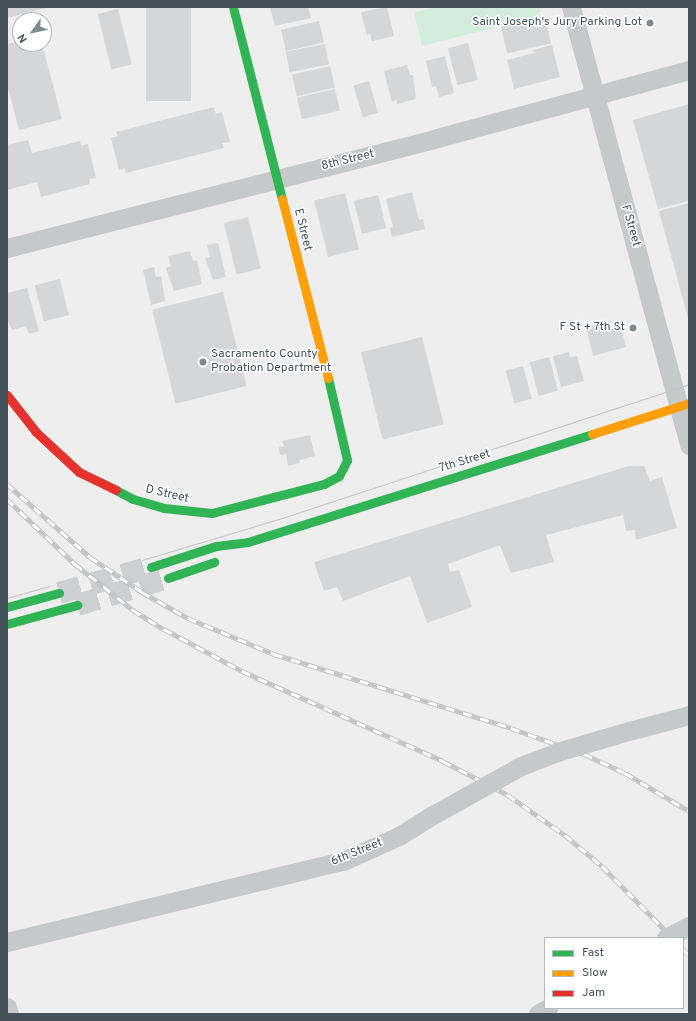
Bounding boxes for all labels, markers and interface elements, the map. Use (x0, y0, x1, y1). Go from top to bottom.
north arrow (12, 12, 52, 52)
place label: Saint Joseph's Jury Parking Lot (472, 16, 642, 30)
marker: Saint Joseph's Jury Parking Lot (645, 18, 655, 28)
text: N (15, 31, 31, 45)
street label: 8th Street (320, 147, 376, 175)
street label: F Street (617, 204, 643, 248)
street label: E Street (290, 207, 314, 253)
place label: F St + 7th St (559, 321, 625, 335)
marker: F St + 7th St (628, 323, 638, 333)
place label: Sacramento County Probation Department (211, 348, 331, 376)
marker: Sacramento County Probation Department (198, 357, 208, 367)
street label: 7th Street (438, 447, 492, 477)
street label: D Street (144, 483, 190, 507)
street label: 6th Street (329, 836, 385, 870)
legend (544, 937, 684, 1009)
text: Fast (582, 945, 604, 961)
text: Slow (582, 965, 608, 981)
text: Jam (582, 985, 605, 1001)

